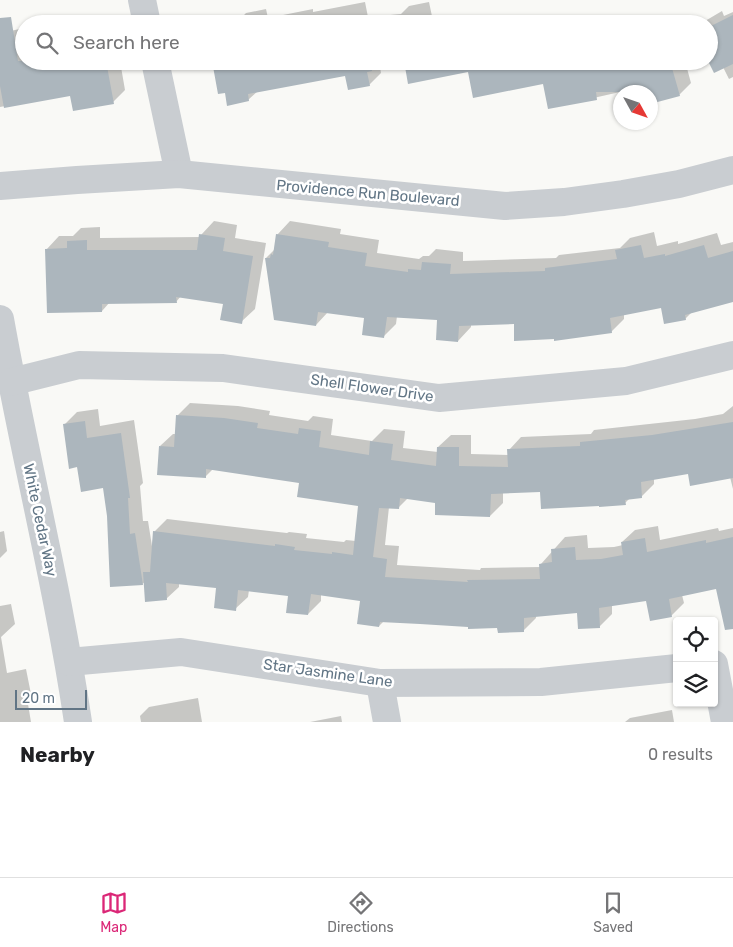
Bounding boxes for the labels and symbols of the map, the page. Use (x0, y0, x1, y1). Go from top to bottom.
north arrow (613, 85, 658, 130)
street label: Providence Run Boulevard (276, 176, 460, 210)
street label: Shell Flower Drive (309, 370, 435, 406)
street label: White Cedar Way (19, 462, 61, 578)
street label: Star Jasmine Lane (262, 655, 394, 691)
scale bar (15, 687, 88, 710)

